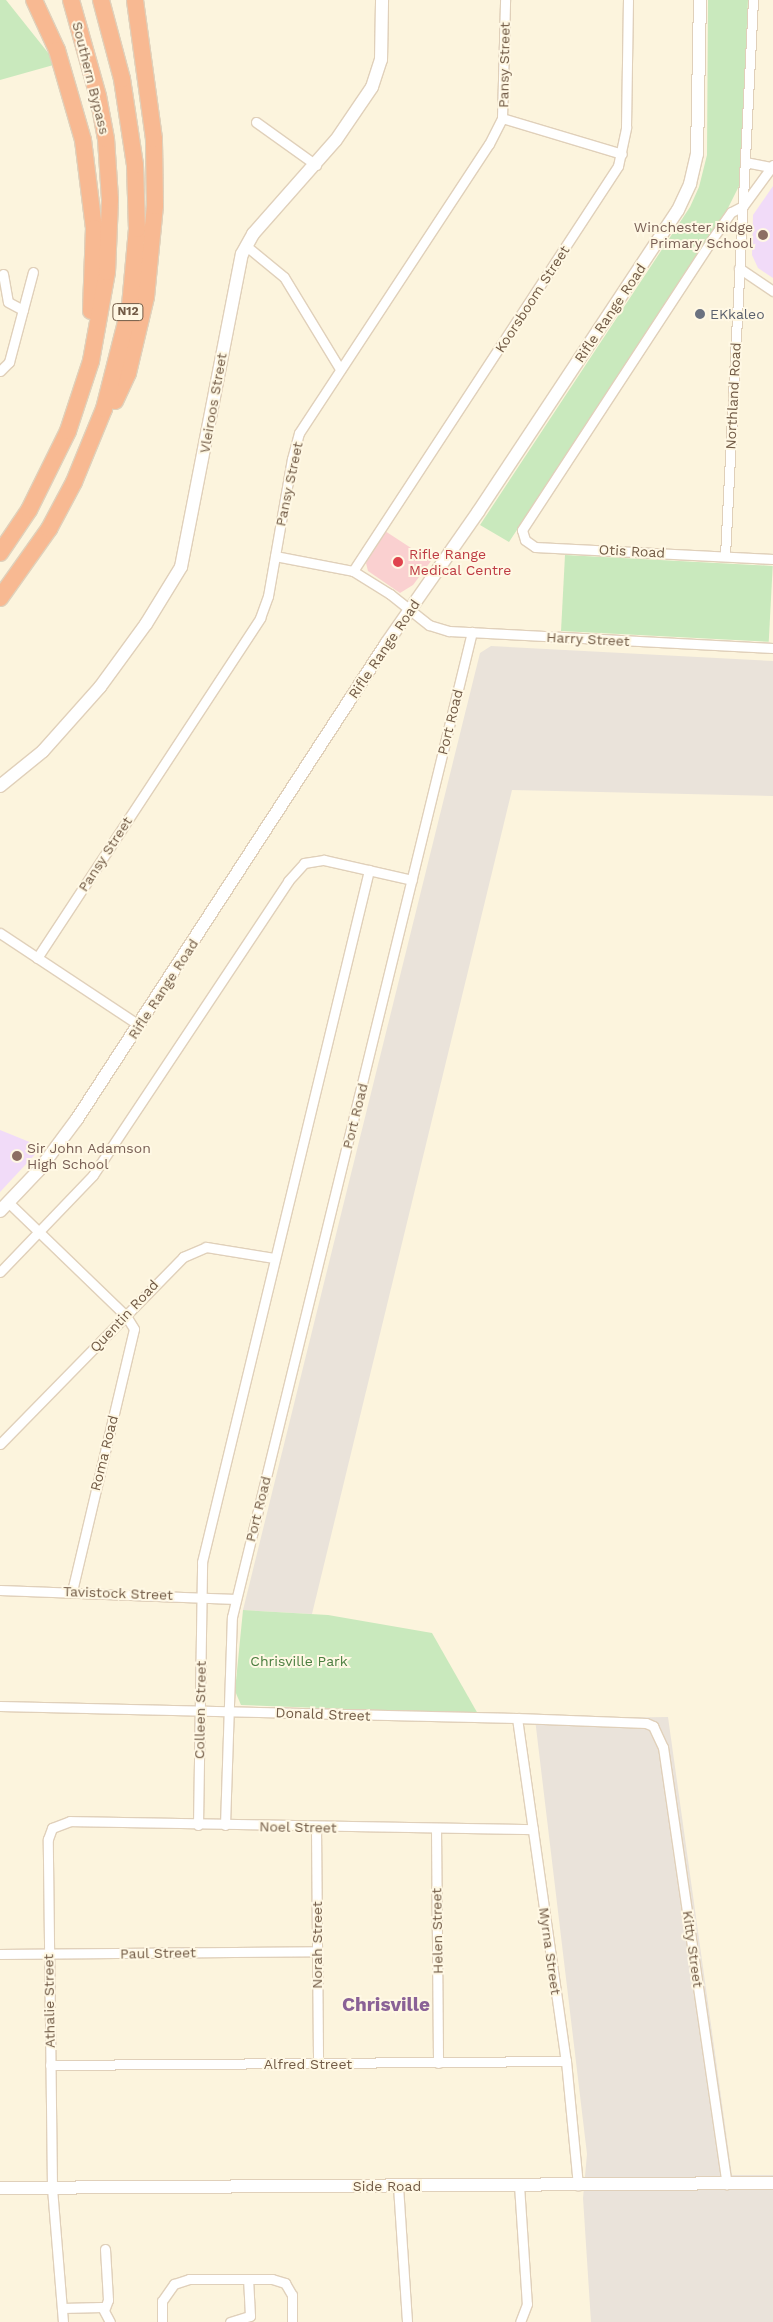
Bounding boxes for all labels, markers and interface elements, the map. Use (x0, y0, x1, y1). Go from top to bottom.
street label: Southern Bypass (69, 20, 113, 136)
street label: Pansy Street (495, 22, 513, 108)
place label: Winchester Ridge Primary School (633, 219, 753, 252)
marker: Winchester Ridge Primary School (757, 229, 769, 241)
street label: Koorsboom Street (491, 242, 573, 356)
street label: Rifle Range Road (571, 260, 649, 366)
road number: N12 (112, 302, 144, 322)
place label: EKkaleo (710, 306, 765, 322)
marker: EKkaleo (694, 308, 706, 320)
street label: Northland Road (722, 342, 744, 450)
street label: Vleiroos Street (196, 351, 230, 455)
street label: Pansy Street (272, 440, 306, 528)
street label: Otis Road (598, 541, 666, 561)
place label: Rifle Range Medical Centre (409, 546, 512, 578)
marker: Rifle Range Medical Centre (391, 555, 405, 569)
street label: Rifle Range Road (345, 596, 423, 702)
street label: Harry Street (546, 628, 630, 650)
street label: Port Road (434, 688, 466, 756)
street label: Pansy Street (74, 813, 136, 895)
street label: Rifle Range Road (124, 936, 202, 1042)
street label: Port Road (339, 1082, 371, 1150)
place label: Sir John Adamson High School (27, 1140, 152, 1172)
marker: Sir John Adamson High School (11, 1150, 23, 1162)
street label: Quentin Road (86, 1276, 162, 1356)
street label: Roma Road (86, 1413, 122, 1493)
street label: Port Road (242, 1475, 274, 1543)
street label: Tavistock Street (63, 1583, 173, 1603)
park label: Chrisville Park (250, 1653, 348, 1669)
street label: Colleen Street (191, 1661, 209, 1759)
street label: Donald Street (275, 1704, 371, 1724)
street label: Noel Street (259, 1818, 337, 1836)
street label: Helen Street (428, 1888, 446, 1974)
street label: Norah Street (309, 1901, 325, 1989)
street label: Myrna Street (536, 1906, 564, 1996)
street label: Kitty Street (679, 1909, 707, 1989)
street label: Paul Street (120, 1944, 196, 1962)
street label: Athalie Street (40, 1954, 58, 2048)
district label: Chrisville (342, 1994, 430, 2016)
street label: Alfred Street (264, 2056, 352, 2072)
street label: Side Road (353, 2178, 421, 2194)

